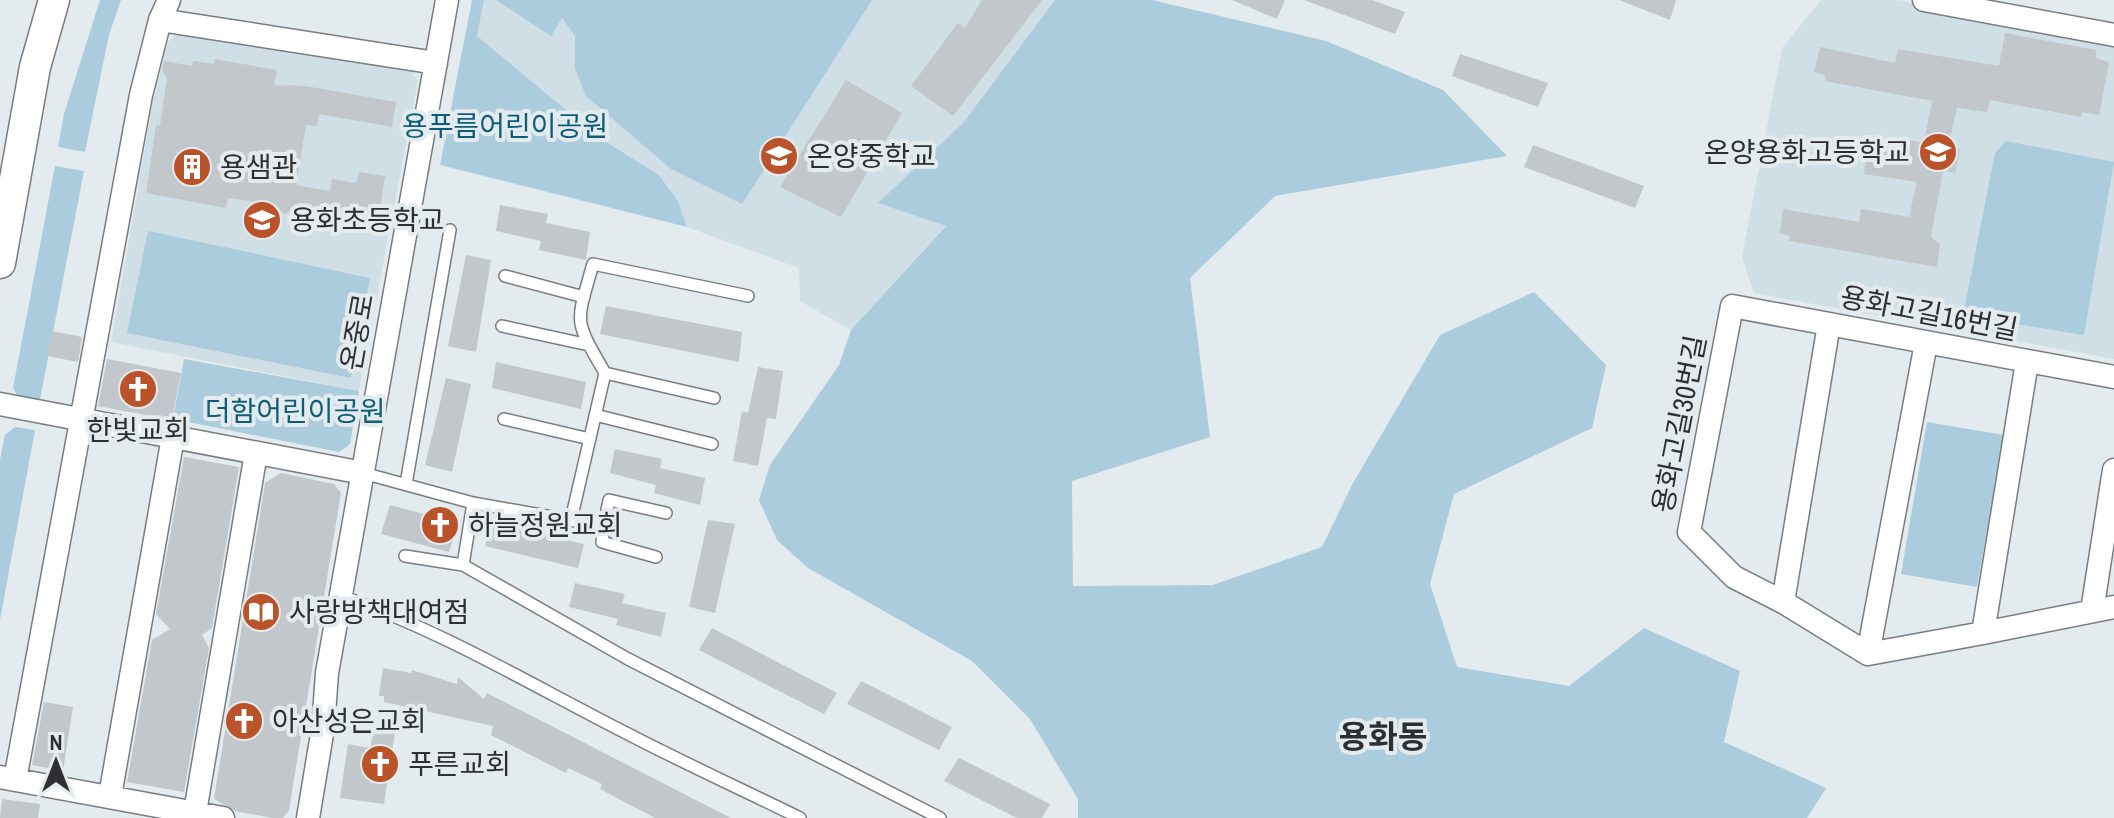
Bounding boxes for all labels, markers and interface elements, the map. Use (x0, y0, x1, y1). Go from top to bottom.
park label: 용푸름어린이공원 (402, 107, 608, 145)
school or university icon: 온양용화고등학교 (1917, 131, 1959, 173)
place label: 온양용화고등학교 (1704, 133, 1910, 171)
school or university icon: 온양중학교 (758, 135, 800, 177)
place label: 온양중학교 (807, 137, 936, 175)
building icon: 용샘관 (171, 146, 213, 188)
place label: 용샘관 (220, 148, 297, 186)
school or university icon: 용화초등학교 (241, 199, 283, 241)
place label: 용화초등학교 (290, 201, 445, 239)
street label: 용화고길16번길 (1837, 277, 2021, 349)
street label: 온중로 (332, 291, 382, 373)
street label: 용화고길30번길 (1643, 332, 1715, 516)
church icon: 한빛교회 (117, 368, 159, 410)
park label: 더함어린이공원 (205, 392, 385, 430)
place label: 한빛교회 (86, 411, 190, 449)
church icon: 하늘정원교회 (419, 504, 461, 546)
place label: 하늘정원교회 (468, 506, 623, 544)
library icon: 사랑방책대여점 (240, 591, 282, 633)
place label: 사랑방책대여점 (289, 593, 469, 631)
church icon: 아산성은교회 (223, 700, 265, 742)
place label: 아산성은교회 (272, 702, 427, 740)
district label: 용화동 (1339, 715, 1427, 758)
north arrow (16, 722, 96, 802)
text: N (49, 727, 63, 757)
church icon: 푸른교회 (359, 743, 401, 785)
place label: 푸른교회 (408, 745, 511, 783)

